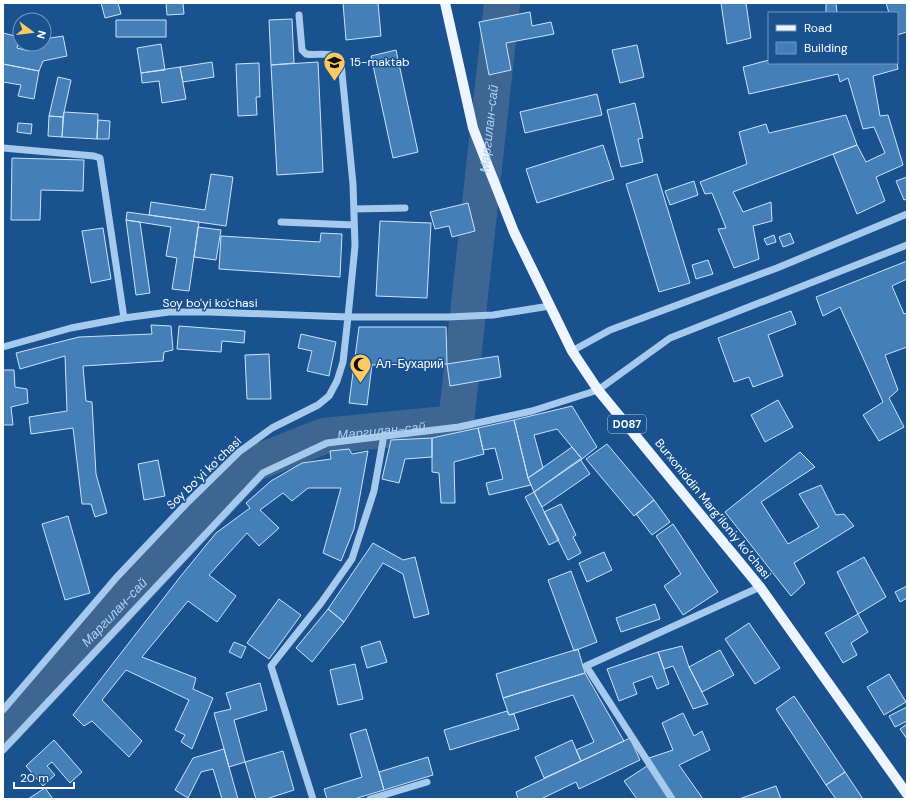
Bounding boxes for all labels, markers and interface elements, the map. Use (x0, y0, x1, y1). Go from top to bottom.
north arrow (12, 12, 52, 52)
legend (768, 12, 898, 64)
text: Road (804, 20, 832, 36)
text: N (34, 29, 49, 40)
text: Building (804, 40, 848, 56)
school or university icon: 15-maktab (322, 49, 348, 82)
place label: 15-maktab (350, 54, 410, 70)
water label: Маргилан-сай (475, 84, 502, 174)
street label: Soy bo'yi ko'chasi (162, 295, 258, 311)
mosque icon: Ал-Бухарий (348, 351, 374, 384)
place label: Ал-Бухарий (376, 356, 444, 372)
road number: D087 (608, 415, 646, 433)
water label: Маргилан-сай (337, 418, 426, 444)
street label: Soy boʻyi koʻchasi (163, 433, 245, 513)
street label: Burxoniddin Marg’iloniy ko’chasi (651, 436, 775, 583)
water label: Маргилан-сай (78, 574, 151, 650)
scale bar (14, 764, 74, 790)
text: 20 m (20, 770, 49, 786)

